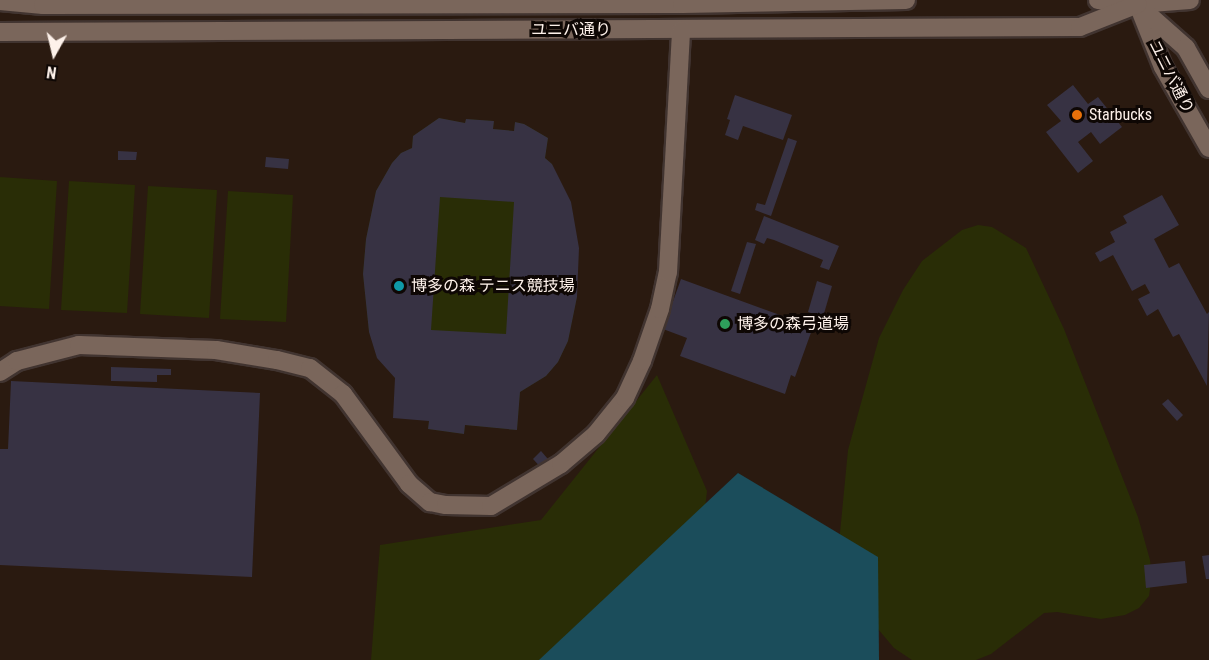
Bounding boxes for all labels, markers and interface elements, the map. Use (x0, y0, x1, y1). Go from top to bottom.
street label: ユニバ通り (531, 20, 611, 40)
north arrow (24, 24, 84, 84)
street label: ユニバ通り (1144, 37, 1198, 117)
text: N (45, 62, 58, 82)
place label: Starbucks (1089, 105, 1152, 125)
marker: Starbucks (1070, 108, 1084, 122)
place label: 博多の森 テニス競技場 (411, 276, 575, 296)
marker: 博多の森 テニス競技場 (392, 279, 406, 293)
place label: 博多の森弓道場 (737, 314, 849, 334)
marker: 博多の森弓道場 (718, 317, 732, 331)

